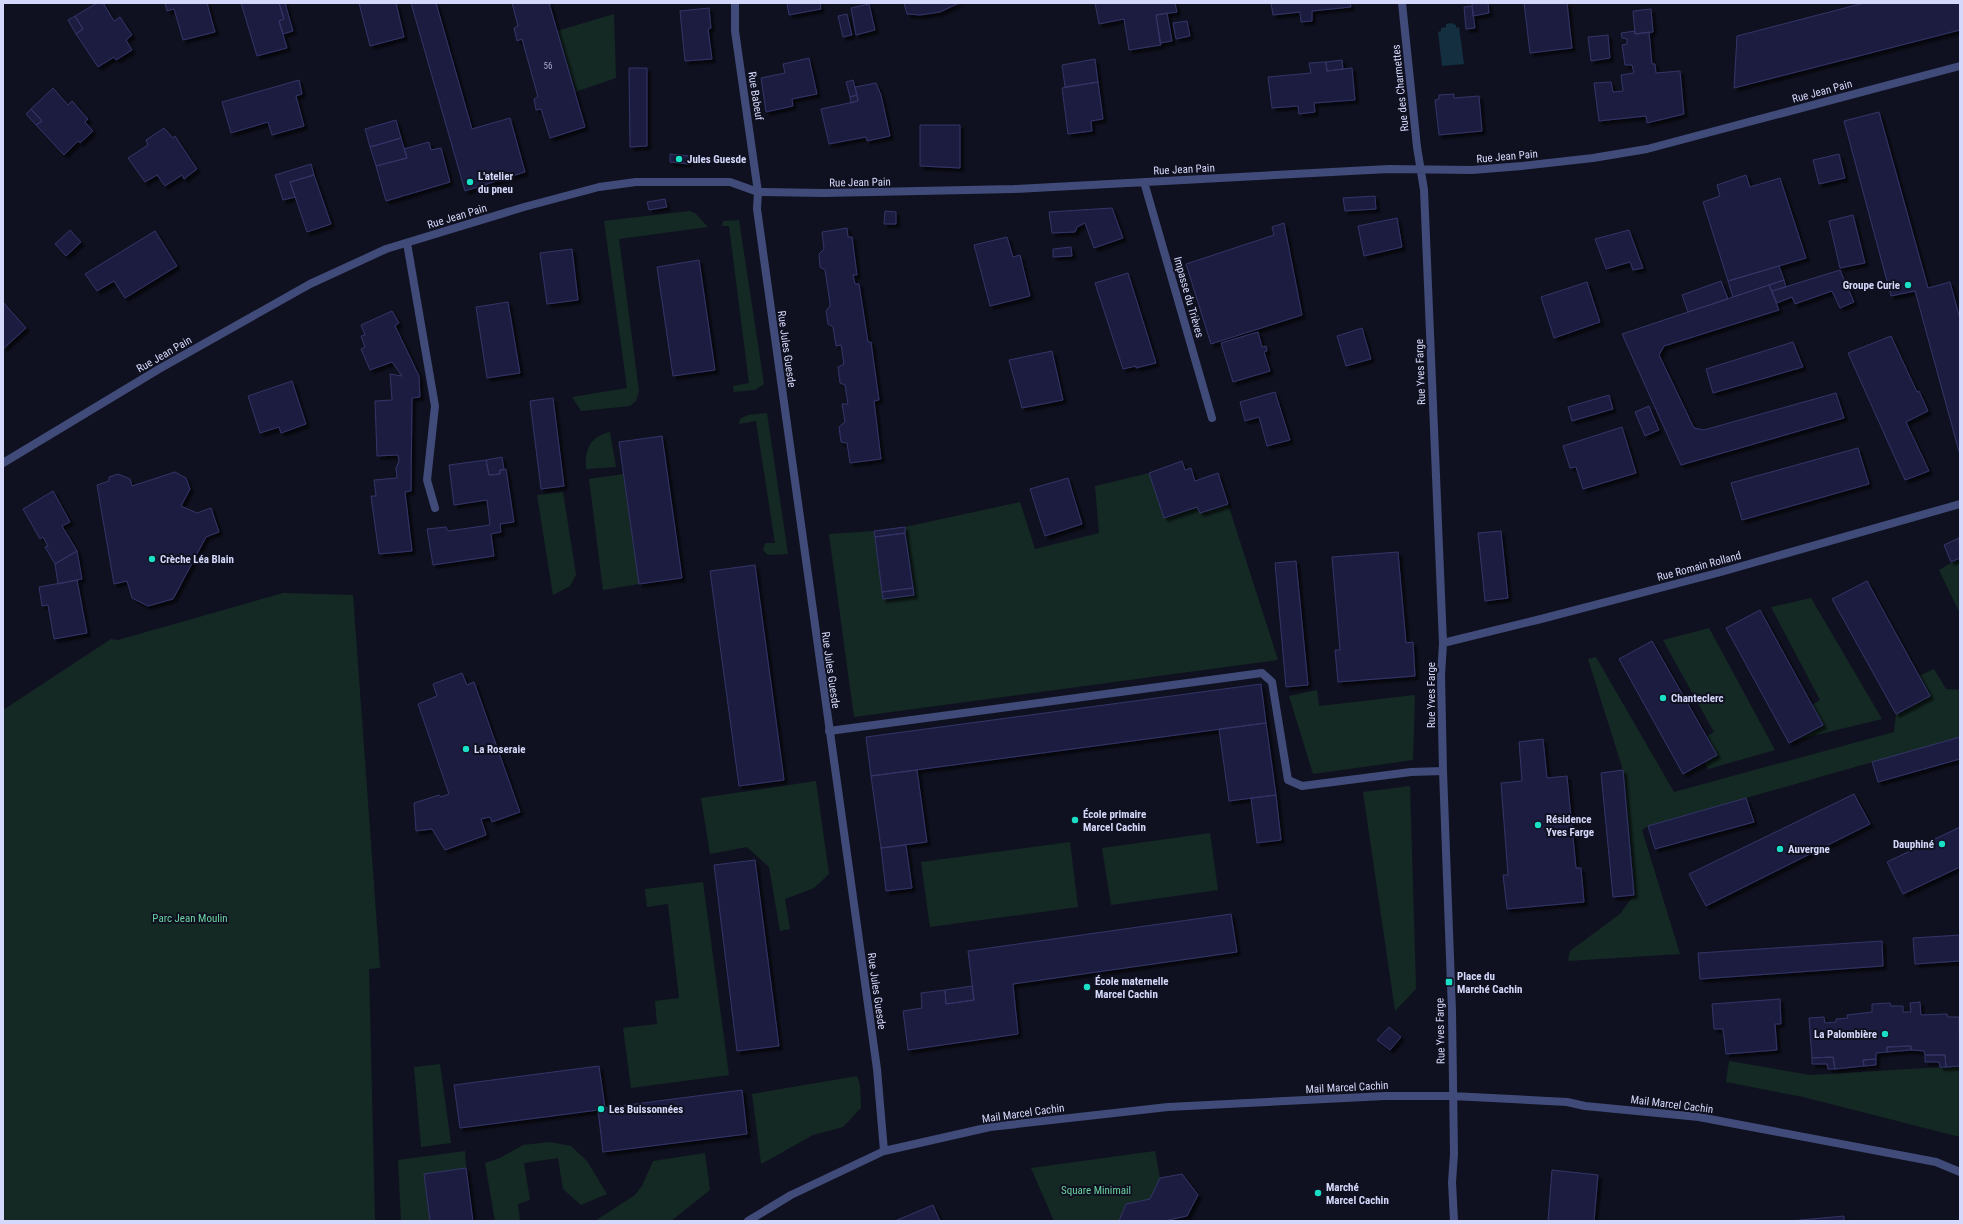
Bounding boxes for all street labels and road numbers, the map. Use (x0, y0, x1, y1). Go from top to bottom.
street label: Rue des Charmettes (1389, 44, 1412, 132)
street label: Rue Babeuf (745, 71, 766, 122)
street label: Rue Jean Pain (1791, 77, 1854, 106)
street label: Rue Jean Pain (1476, 147, 1538, 166)
street label: Rue Jean Pain (1153, 161, 1215, 178)
street label: Rue Jean Pain (829, 175, 891, 190)
street label: Rue Jean Pain (426, 201, 488, 232)
street label: Impasse du Trièves (1171, 255, 1206, 339)
street label: Rue Jules Guesde (775, 310, 798, 388)
street label: Rue Jean Pain (134, 333, 194, 375)
street label: Rue Yves Farge (1413, 339, 1428, 405)
street label: Rue Romain Rolland (1656, 549, 1743, 584)
street label: Rue Jules Guesde (819, 631, 842, 709)
street label: Rue Yves Farge (1425, 662, 1438, 728)
street label: Rue Jules Guesde (865, 952, 888, 1030)
street label: Rue Yves Farge (1433, 998, 1448, 1064)
street label: Mail Marcel Cachin (1305, 1079, 1389, 1096)
street label: Mail Marcel Cachin (1630, 1093, 1714, 1116)
street label: Mail Marcel Cachin (981, 1101, 1065, 1126)

